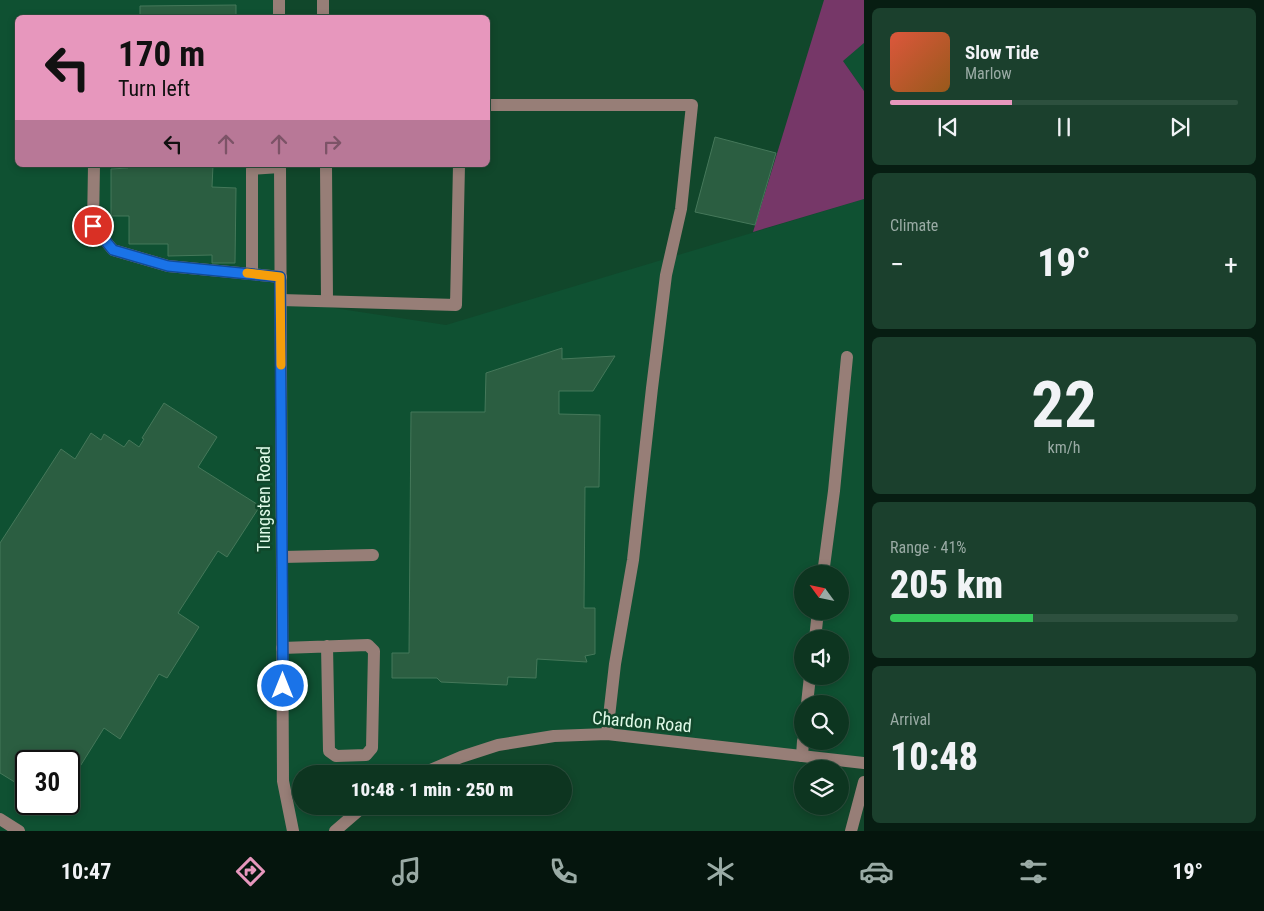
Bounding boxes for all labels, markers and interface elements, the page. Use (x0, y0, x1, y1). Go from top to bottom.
text: 170 m (118, 34, 205, 75)
icon: left (35, 35, 100, 100)
text: Slow Tide (965, 41, 1039, 64)
text: Marlow (965, 64, 1012, 83)
text: Turn left (118, 76, 190, 101)
icon: previous (934, 113, 962, 141)
icon: pause (1050, 113, 1078, 141)
icon: next (1166, 113, 1194, 141)
icon: left (159, 130, 187, 158)
icon: ahead (212, 130, 240, 158)
icon: ahead (265, 130, 293, 158)
icon: right (318, 130, 346, 158)
pin (72, 205, 114, 247)
icon: arrive (79, 212, 107, 240)
text: Climate (890, 216, 938, 235)
text: 19° (1037, 241, 1091, 285)
text: − (890, 248, 904, 281)
text: + (1224, 248, 1238, 281)
text: 22 (1031, 367, 1097, 443)
text: km/h (1048, 438, 1080, 457)
street label: Tungsten Road (253, 446, 274, 552)
text: Range · 41% (890, 538, 966, 557)
text: 205 km (890, 563, 1003, 607)
north arrow (794, 565, 849, 620)
map controls (794, 565, 849, 815)
button: sound (794, 630, 849, 685)
position arrow (256, 659, 308, 711)
button: search (794, 695, 849, 750)
street label: Chardon Road (591, 707, 693, 736)
text: Arrival (890, 710, 931, 729)
text: 10:48 (890, 735, 978, 779)
speed limit sign: 30 (15, 750, 80, 815)
button: layers (794, 760, 849, 815)
text: 10:48 · 1 min · 250 m (351, 778, 513, 801)
icon: directions (233, 854, 268, 889)
icon: music (389, 854, 424, 889)
icon: phone (546, 854, 581, 889)
icon: climate (703, 854, 738, 889)
icon: car (859, 854, 894, 889)
icon: filters (1016, 854, 1051, 889)
text: 10:47 (61, 859, 111, 884)
text: 19° (1172, 859, 1203, 884)

